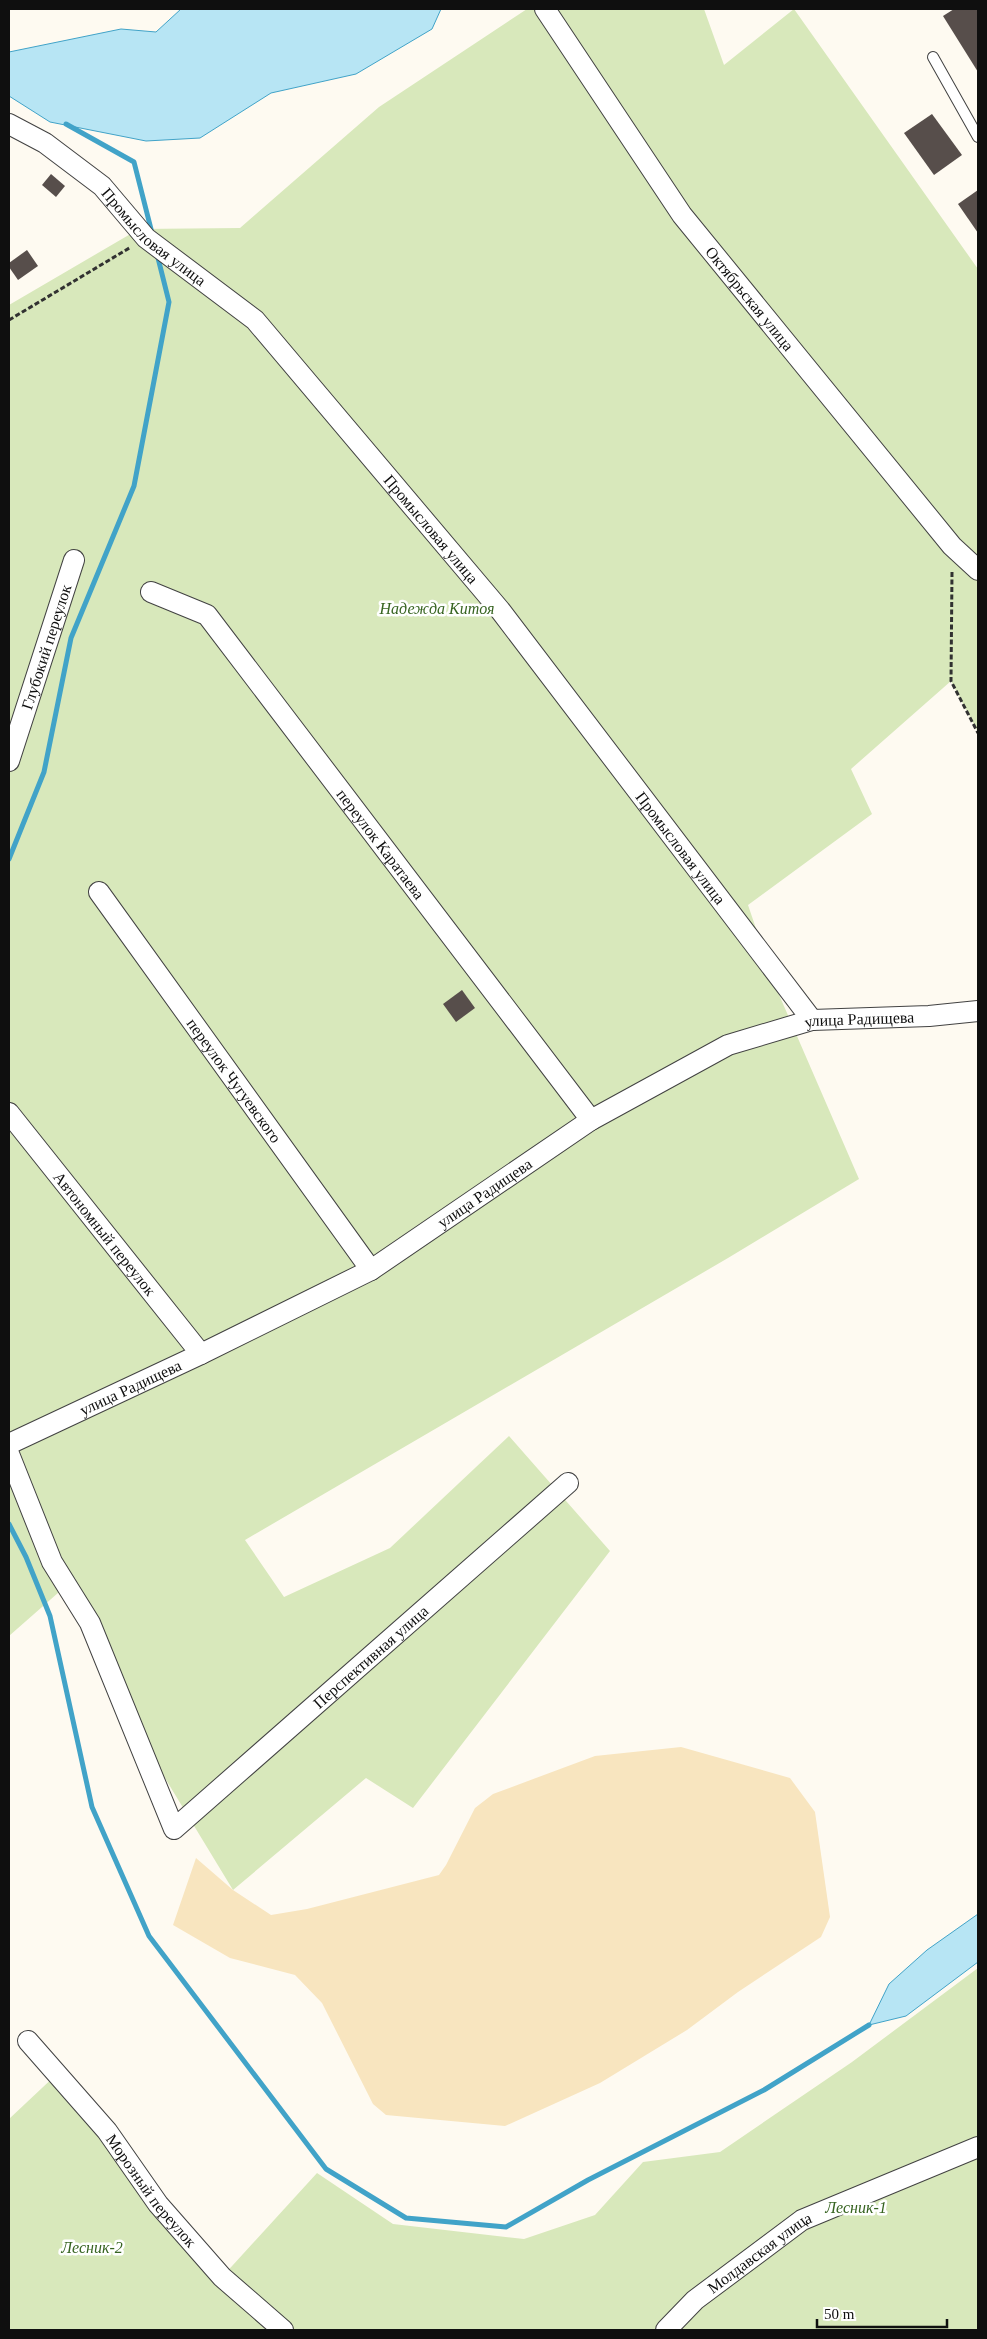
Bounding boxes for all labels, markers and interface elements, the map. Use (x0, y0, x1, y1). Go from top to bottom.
street label: Промысловая улица (98, 184, 209, 289)
street label: Октябрьская улица (702, 243, 797, 354)
street label: Промысловая улица (380, 472, 482, 587)
street label: Глубокий переулок (18, 582, 75, 712)
park label: Надежда Китоя (379, 600, 494, 617)
street label: переулок Каратаева (333, 786, 428, 902)
street label: Промысловая улица (632, 789, 729, 908)
street label: улица Радищева (802, 1009, 915, 1032)
street label: переулок Чугуевского (184, 1015, 285, 1146)
street label: улица Радищева (434, 1155, 535, 1232)
street label: Автономный переулок (50, 1169, 159, 1299)
street label: улица Радищева (77, 1357, 184, 1420)
street label: Перспективная улица (310, 1602, 431, 1712)
street label: Морозный переулок (103, 2131, 200, 2251)
park label: Лесник-1 (824, 2199, 887, 2216)
street label: Молдавская улица (704, 2209, 814, 2297)
park label: Лесник-2 (60, 2239, 123, 2256)
scale bar (817, 2296, 947, 2328)
text: 50 m (824, 2306, 855, 2322)

